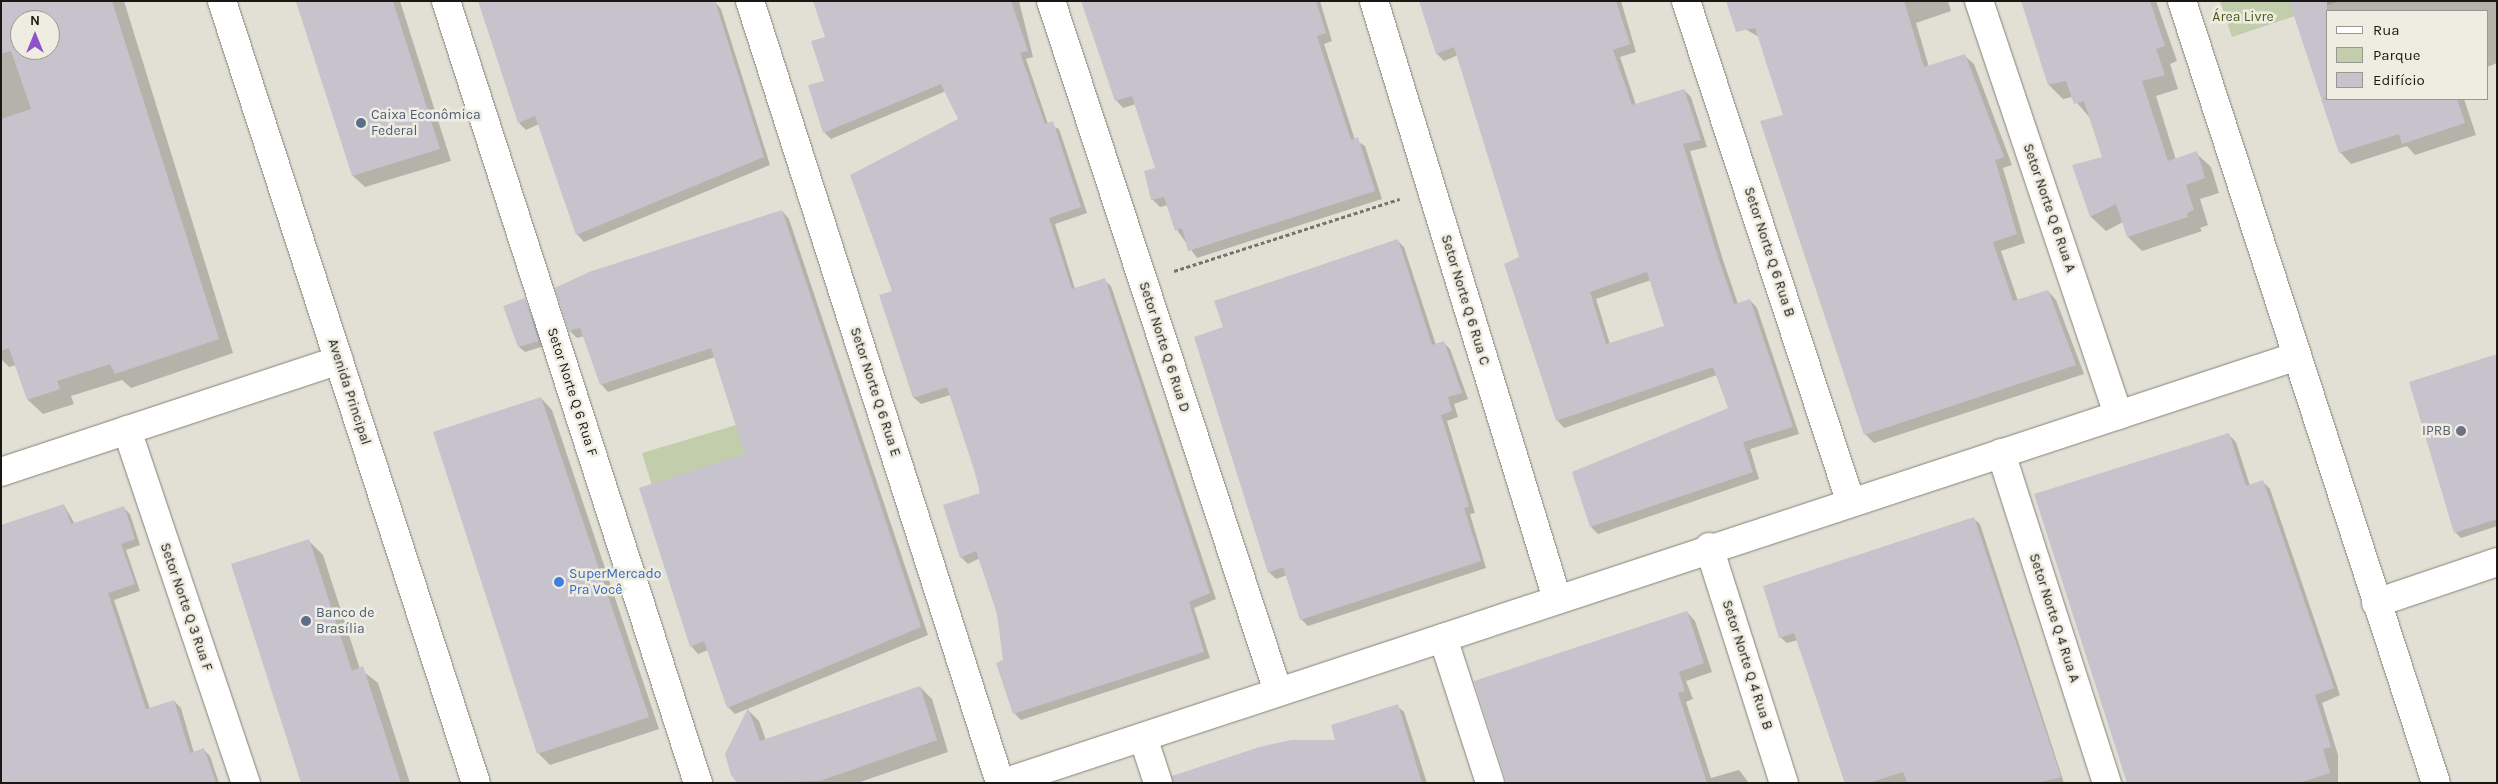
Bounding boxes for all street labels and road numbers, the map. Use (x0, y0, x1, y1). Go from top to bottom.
street label: Setor Norte Q 6 Rua A (2019, 141, 2079, 275)
street label: Setor Norte Q 6 Rua B (1740, 185, 1798, 319)
street label: Setor Norte Q 6 Rua C (1437, 233, 1493, 367)
street label: Setor Norte Q 6 Rua D (1135, 280, 1193, 414)
street label: Setor Norte Q 6 Rua E (846, 325, 904, 459)
street label: Setor Norte Q 6 Rua F (543, 326, 601, 458)
street label: Avenida Principal (324, 337, 374, 447)
street label: Setor Norte Q 3 Rua F (156, 541, 216, 673)
street label: Setor Norte Q 4 Rua A (2025, 551, 2083, 685)
street label: Setor Norte Q 4 Rua B (1718, 598, 1776, 732)

